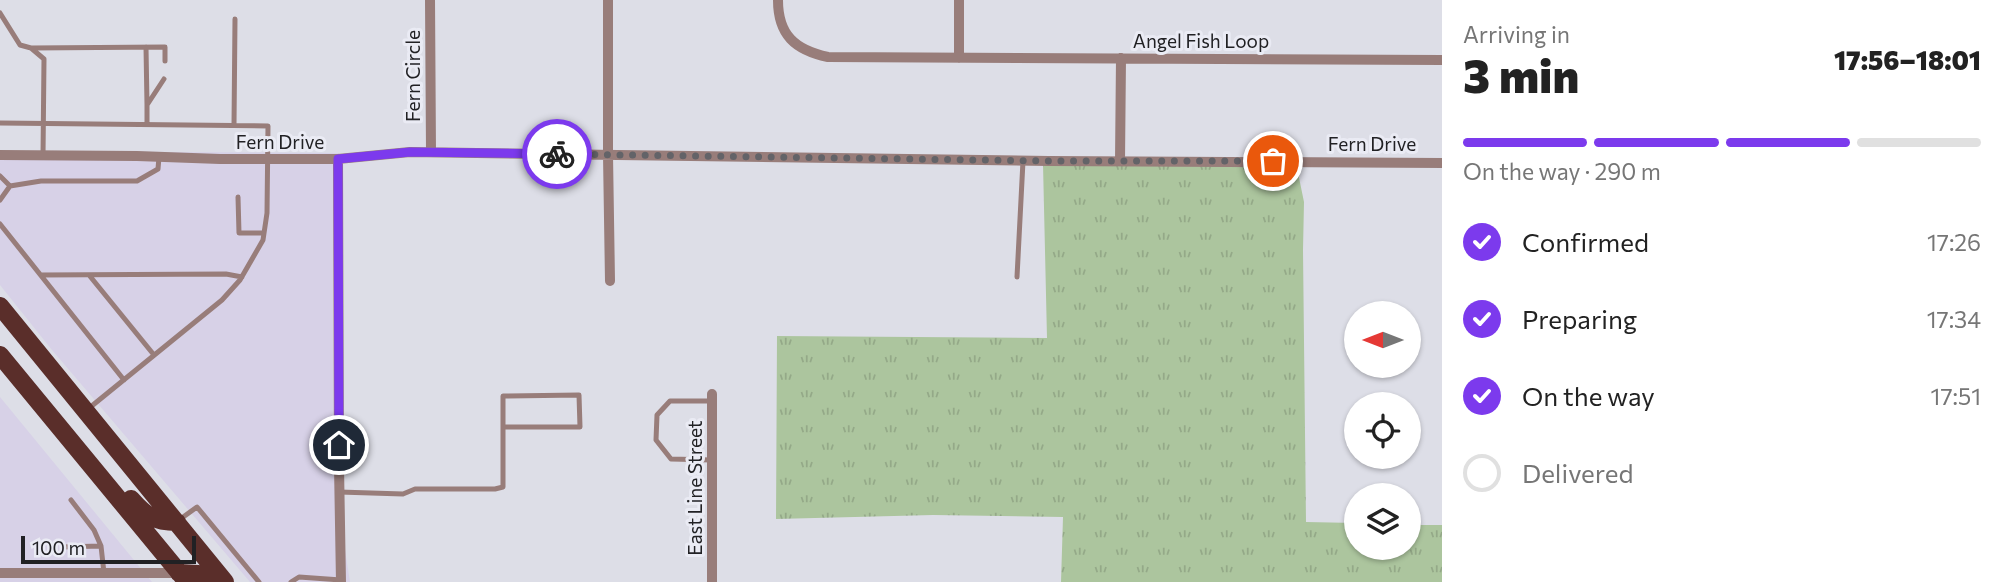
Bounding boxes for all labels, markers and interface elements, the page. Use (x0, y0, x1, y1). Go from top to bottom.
text: Arriving in (1463, 20, 1570, 48)
street label: Angel Fish Loop (1133, 29, 1269, 52)
street label: Fern Circle (401, 30, 424, 122)
text: 17:56–18:01 (1834, 44, 1981, 75)
text: 3 min (1463, 46, 1579, 102)
courier (522, 119, 592, 189)
street label: Fern Drive (236, 130, 324, 153)
pin (1243, 131, 1303, 191)
street label: Fern Drive (1328, 132, 1416, 155)
icon: bike (538, 135, 576, 173)
icon: bag (1254, 142, 1292, 180)
text: On the way · 290 m (1463, 157, 1661, 185)
icon: check (1463, 223, 1501, 261)
text: Confirmed (1522, 226, 1649, 257)
text: 17:26 (1927, 228, 1981, 256)
icon: check (1463, 300, 1501, 338)
north arrow (1344, 301, 1421, 378)
map controls (1344, 301, 1421, 560)
text: Preparing (1522, 303, 1637, 334)
text: 17:34 (1927, 305, 1981, 333)
icon: check (1463, 377, 1501, 415)
text: On the way (1522, 380, 1655, 411)
text: 17:51 (1931, 382, 1981, 410)
button: locate (1344, 392, 1421, 469)
pin (309, 415, 369, 475)
street label: East Line Street (683, 420, 706, 556)
icon: home (320, 426, 358, 464)
text: Delivered (1522, 457, 1633, 488)
button: layers (1344, 483, 1421, 560)
scale bar (21, 533, 196, 565)
text: 100 m (32, 536, 85, 559)

